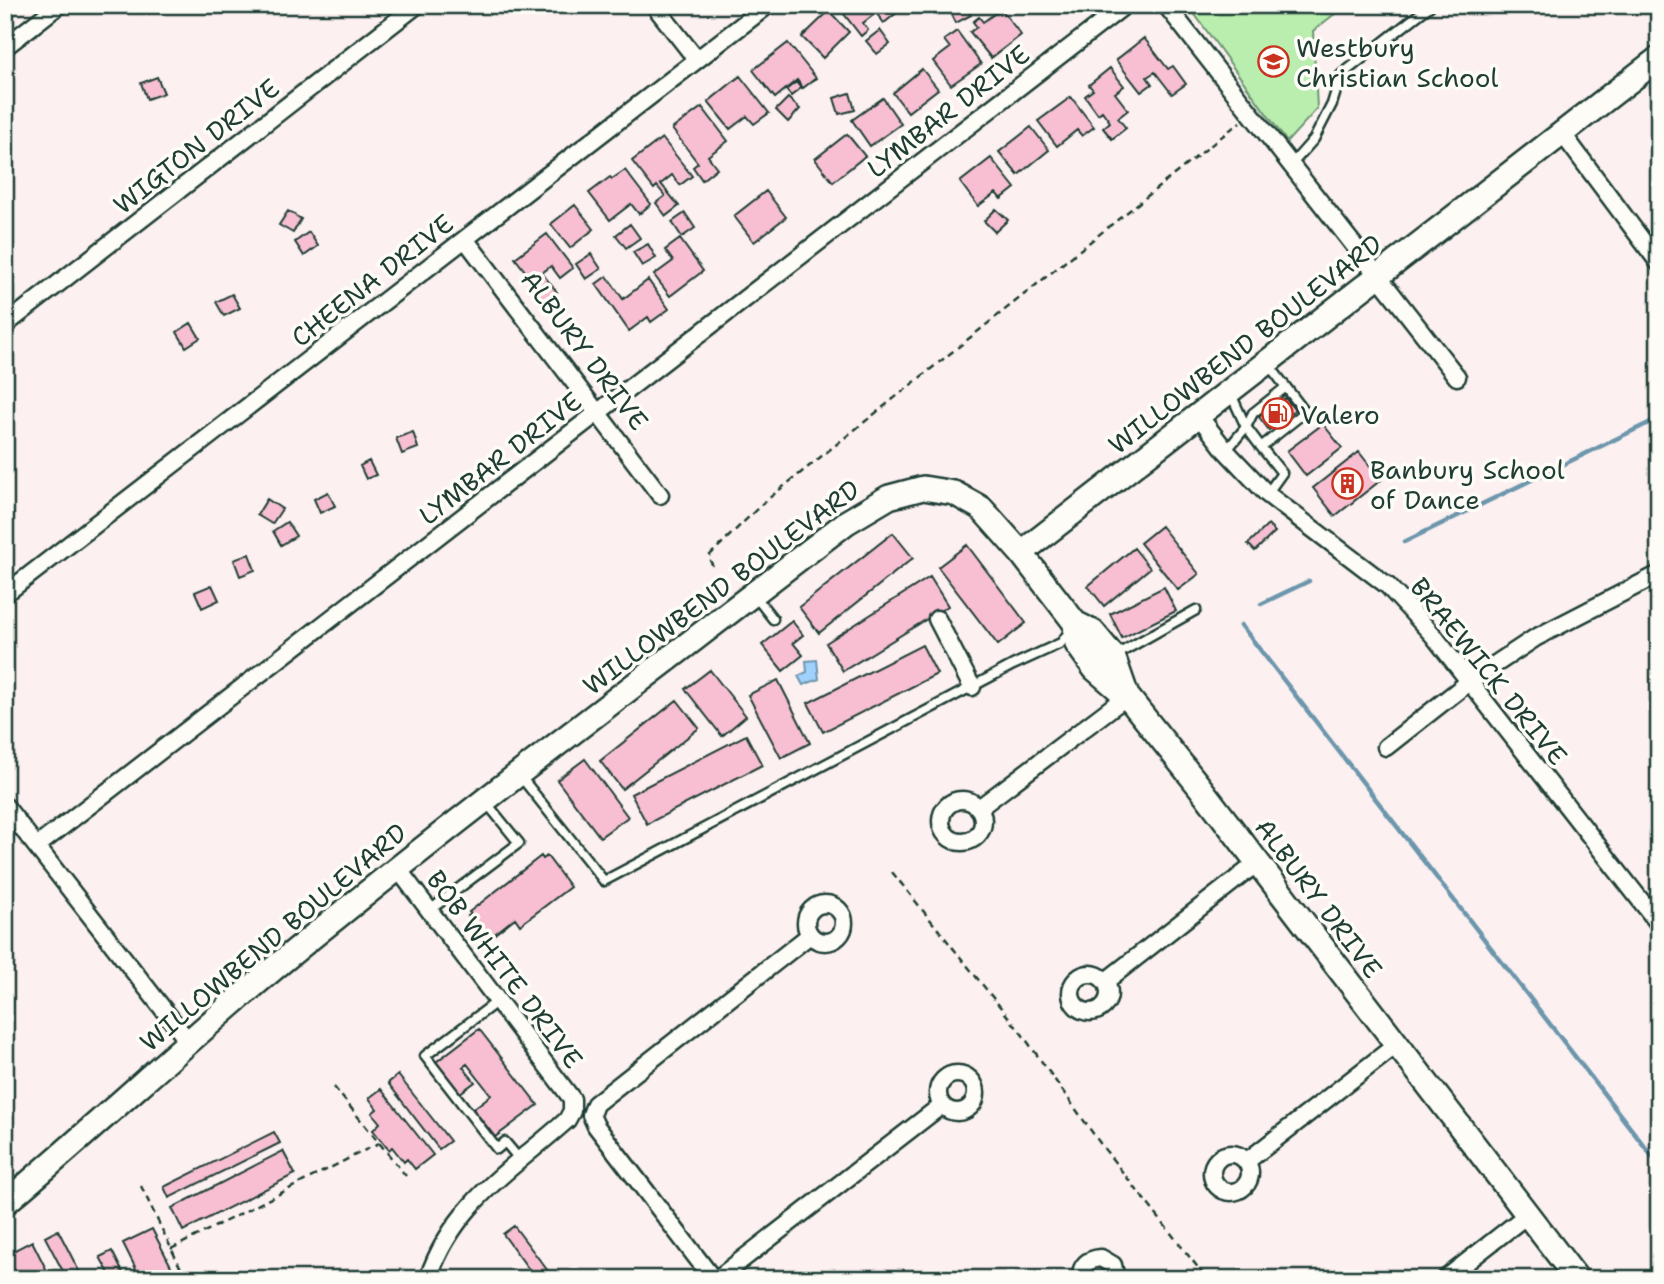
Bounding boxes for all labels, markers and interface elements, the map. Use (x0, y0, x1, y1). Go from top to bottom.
place label: Westbury Christian School (1296, 30, 1499, 95)
street label: LYMBAR DRIVE (859, 36, 1037, 186)
school or university icon: Westbury Christian School (1256, 45, 1290, 79)
street label: WIGTON DRIVE (106, 70, 286, 222)
street label: CHEENA DRIVE (284, 206, 460, 354)
street label: WILLOWBEND BOULEVARD (1101, 226, 1389, 462)
street label: ALBURY DRIVE (513, 263, 657, 437)
street label: LYMBAR DRIVE (411, 383, 589, 533)
fuel station icon: Valero (1260, 397, 1294, 431)
place label: Valero (1300, 397, 1380, 432)
place label: Banbury School of Dance (1370, 452, 1565, 517)
building icon: Banbury School of Dance (1330, 467, 1364, 501)
street label: WILLOWBEND BOULEVARD (575, 471, 867, 703)
street label: BRAEWICK DRIVE (1402, 570, 1576, 772)
street label: ALBURY DRIVE (1247, 811, 1391, 985)
street label: WILLOWBEND BOULEVARD (132, 815, 414, 1059)
street label: BOB WHITE DRIVE (419, 863, 591, 1075)

